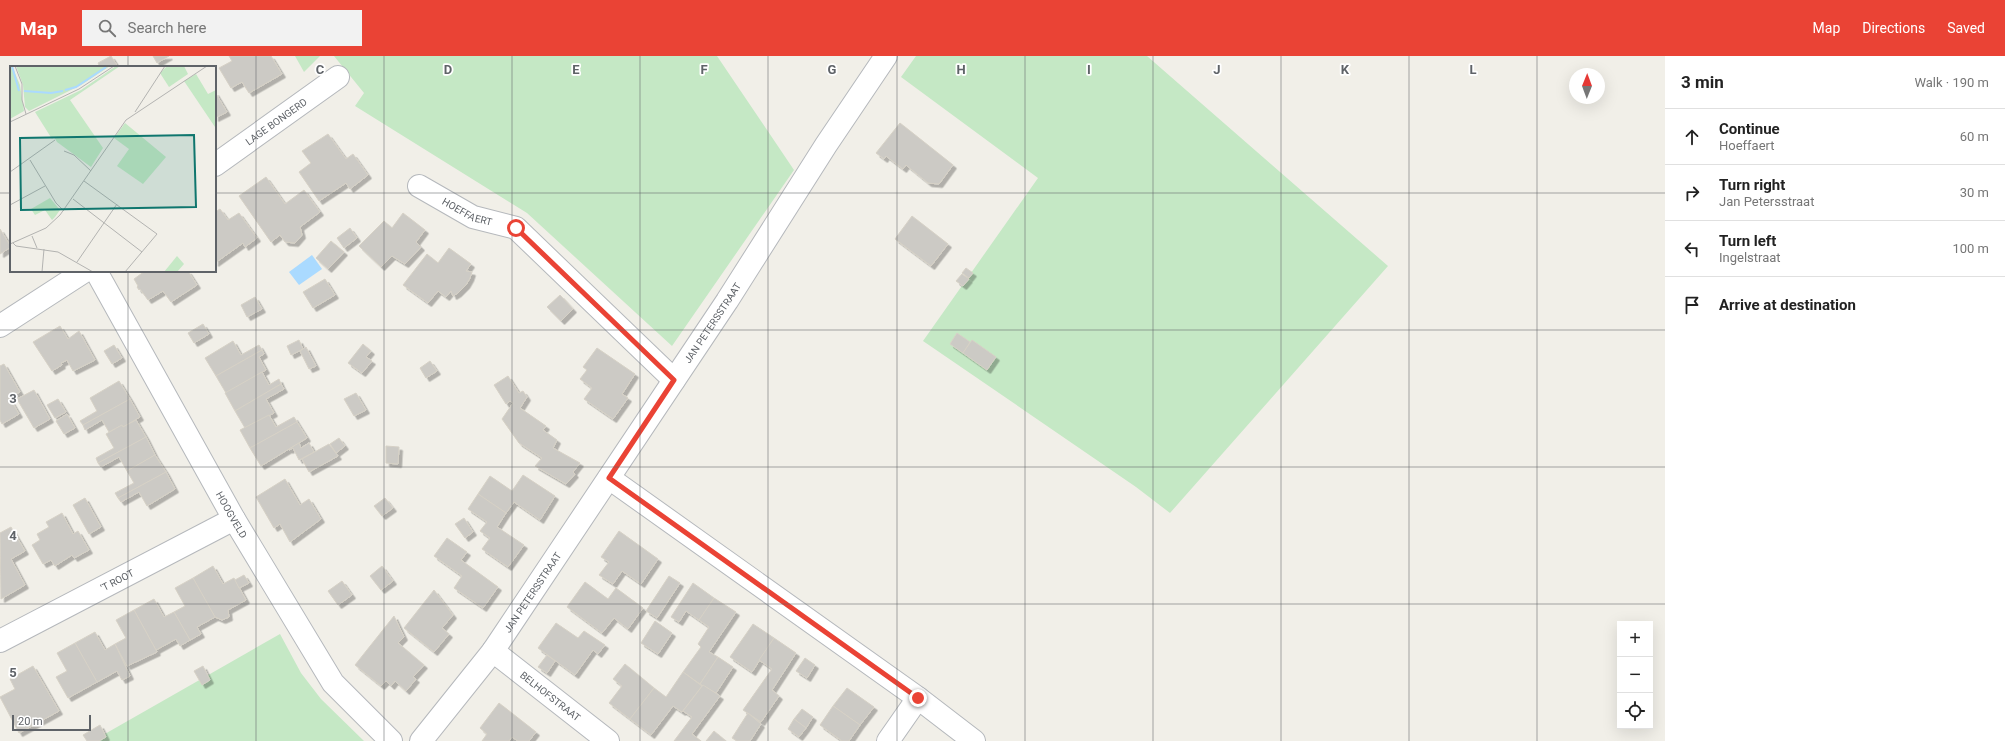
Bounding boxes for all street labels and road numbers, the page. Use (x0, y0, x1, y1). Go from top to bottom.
street label: LAGE BONGERD (243, 96, 309, 147)
street label: HOEFFAERT (441, 195, 493, 227)
street label: JAN PETERSSTRAAT (682, 281, 743, 365)
street label: HOOGVELD (214, 490, 250, 540)
street label: JAN PETERSSTRAAT (502, 550, 563, 634)
street label: 'T ROOT (99, 567, 135, 593)
street label: BELHOFSTRAAT (518, 669, 583, 723)

